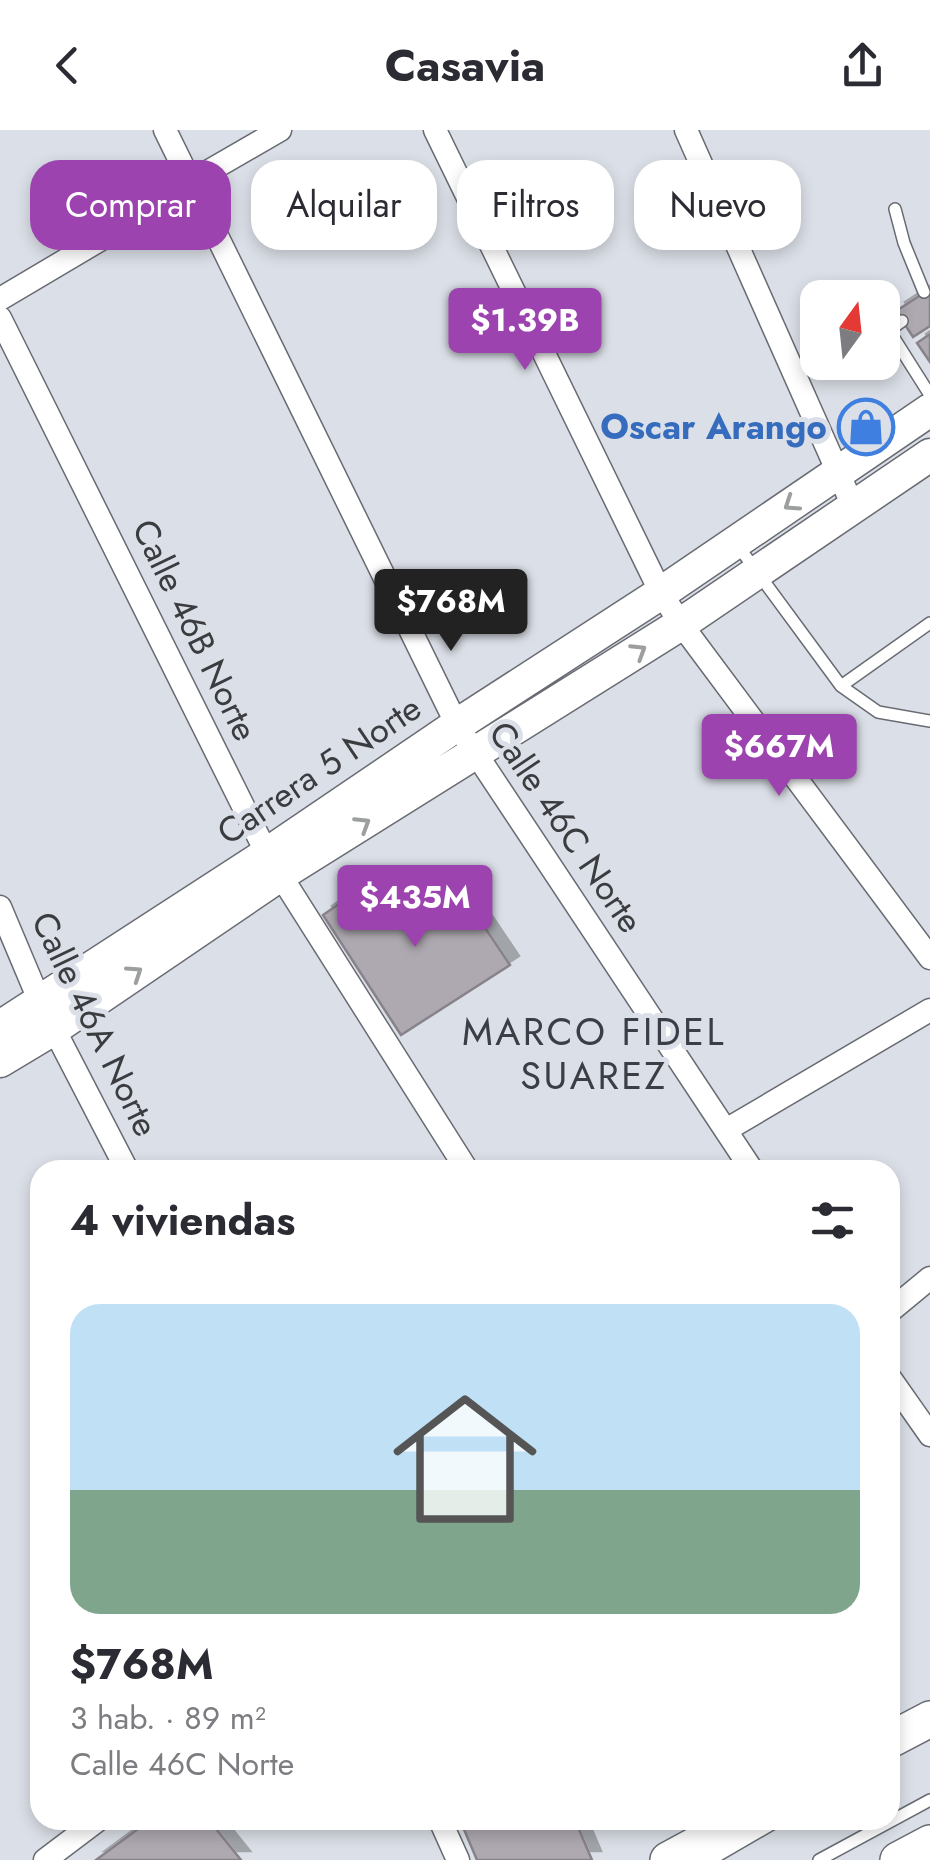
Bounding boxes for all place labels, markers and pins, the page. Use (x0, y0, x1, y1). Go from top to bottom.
pin: $1.39B (444, 288, 606, 373)
shop icon: Oscar Arango (836, 397, 896, 457)
place label: Oscar Arango (600, 402, 827, 452)
pin: $768M (381, 569, 521, 654)
pin: $667M (709, 714, 849, 799)
pin: $435M (345, 865, 485, 950)

